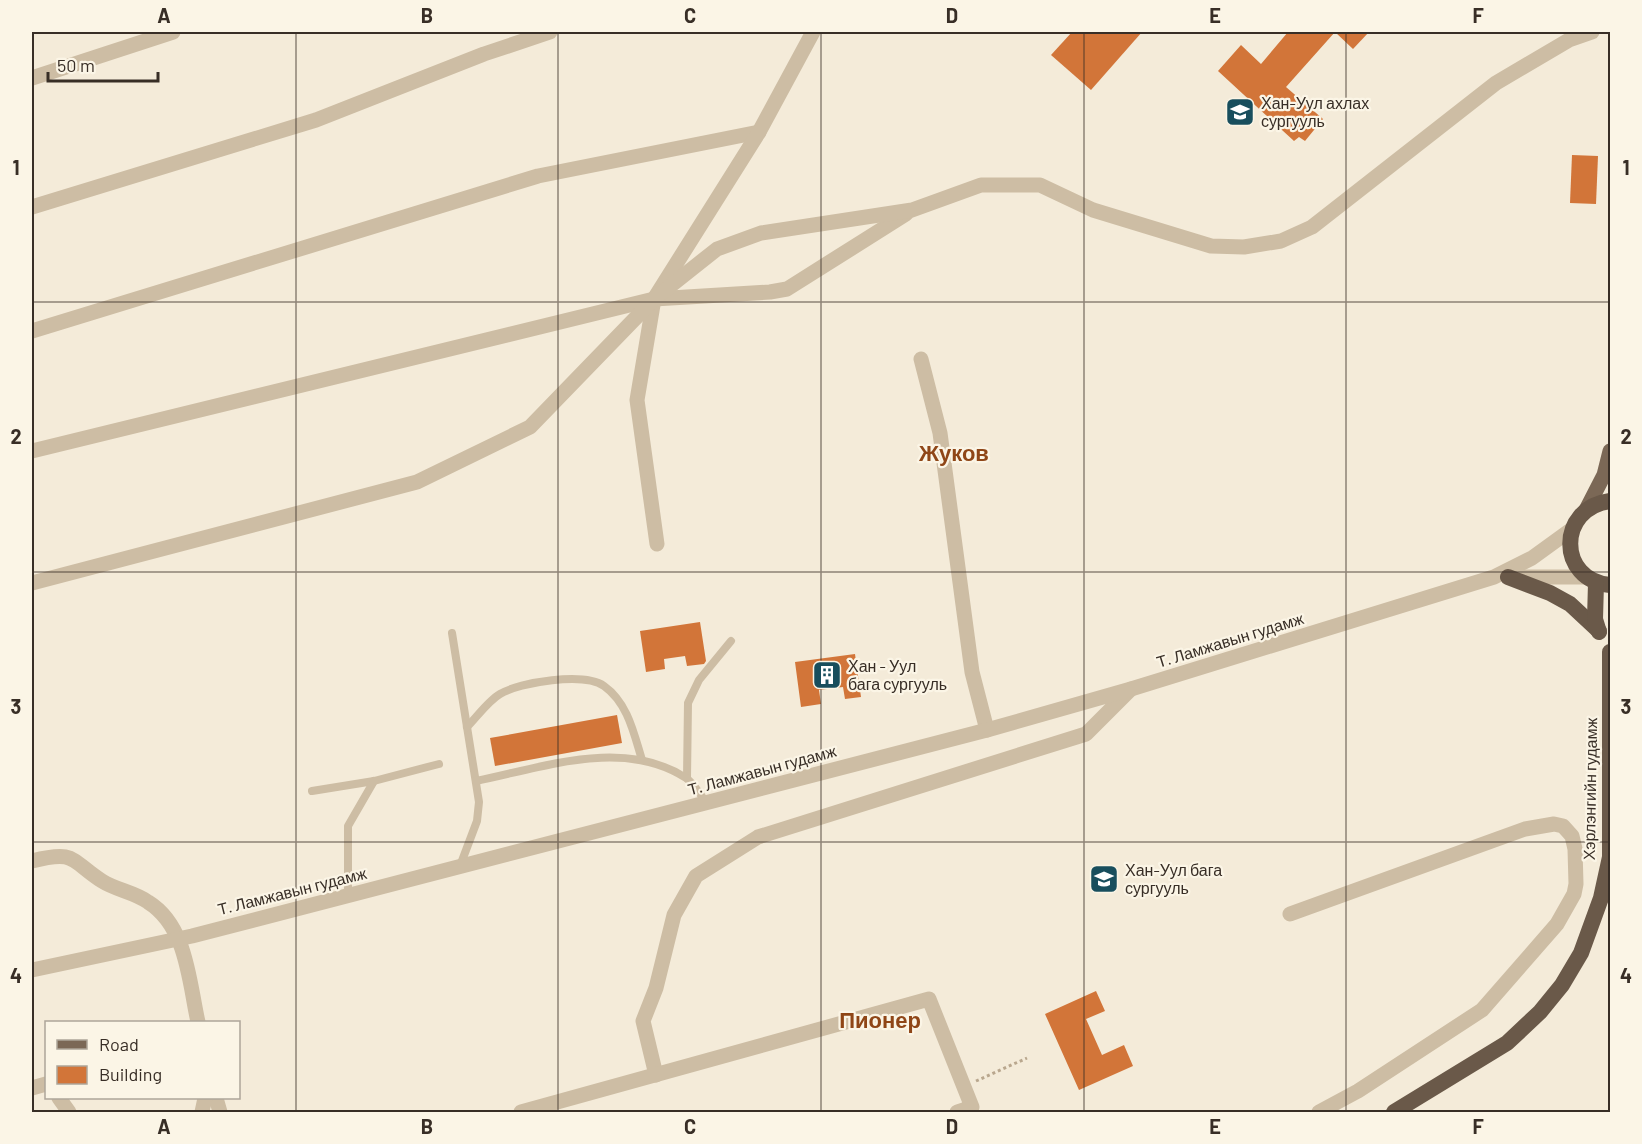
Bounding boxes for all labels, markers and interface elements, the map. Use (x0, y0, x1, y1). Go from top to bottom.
text: A (157, 3, 171, 27)
text: B (421, 3, 433, 27)
text: C (684, 3, 696, 27)
text: D (946, 3, 958, 27)
text: E (1209, 3, 1221, 27)
text: F (1472, 3, 1484, 27)
scale bar (48, 45, 158, 83)
text: 50 m (57, 54, 95, 76)
place label: Хан-Уул ахлах сургууль (1261, 93, 1369, 130)
school or university icon: Хан-Уул ахлах сургууль (1224, 96, 1256, 128)
text: 1 (12, 155, 20, 179)
text: 1 (1622, 155, 1630, 179)
text: 2 (10, 424, 22, 448)
text: 2 (1620, 424, 1632, 448)
district label: Жуков (918, 439, 989, 466)
street label: Т. Ламжавын гудамж (1154, 608, 1306, 671)
place label: Хан - Уул бага сургууль (848, 656, 947, 693)
building icon: Хан - Уул бага сургууль (811, 659, 843, 691)
text: 3 (11, 694, 21, 718)
text: 3 (1621, 694, 1631, 718)
street label: Хэрлэнгийн гудамж (1579, 717, 1600, 860)
street label: Т. Ламжавын гудамж (686, 741, 838, 798)
place label: Хан-Уул бага сургууль (1125, 860, 1222, 897)
street label: Т. Ламжавын гудамж (215, 863, 369, 918)
school or university icon: Хан-Уул бага сургууль (1088, 863, 1120, 895)
text: 4 (10, 963, 22, 987)
text: 4 (1620, 963, 1632, 987)
district label: Пионер (839, 1006, 921, 1033)
legend (45, 1021, 240, 1099)
text: Road (99, 1033, 139, 1055)
text: Building (99, 1063, 162, 1085)
text: A (157, 1114, 171, 1138)
text: B (421, 1114, 433, 1138)
text: C (684, 1114, 696, 1138)
text: D (946, 1114, 958, 1138)
text: E (1209, 1114, 1221, 1138)
text: F (1472, 1114, 1484, 1138)

